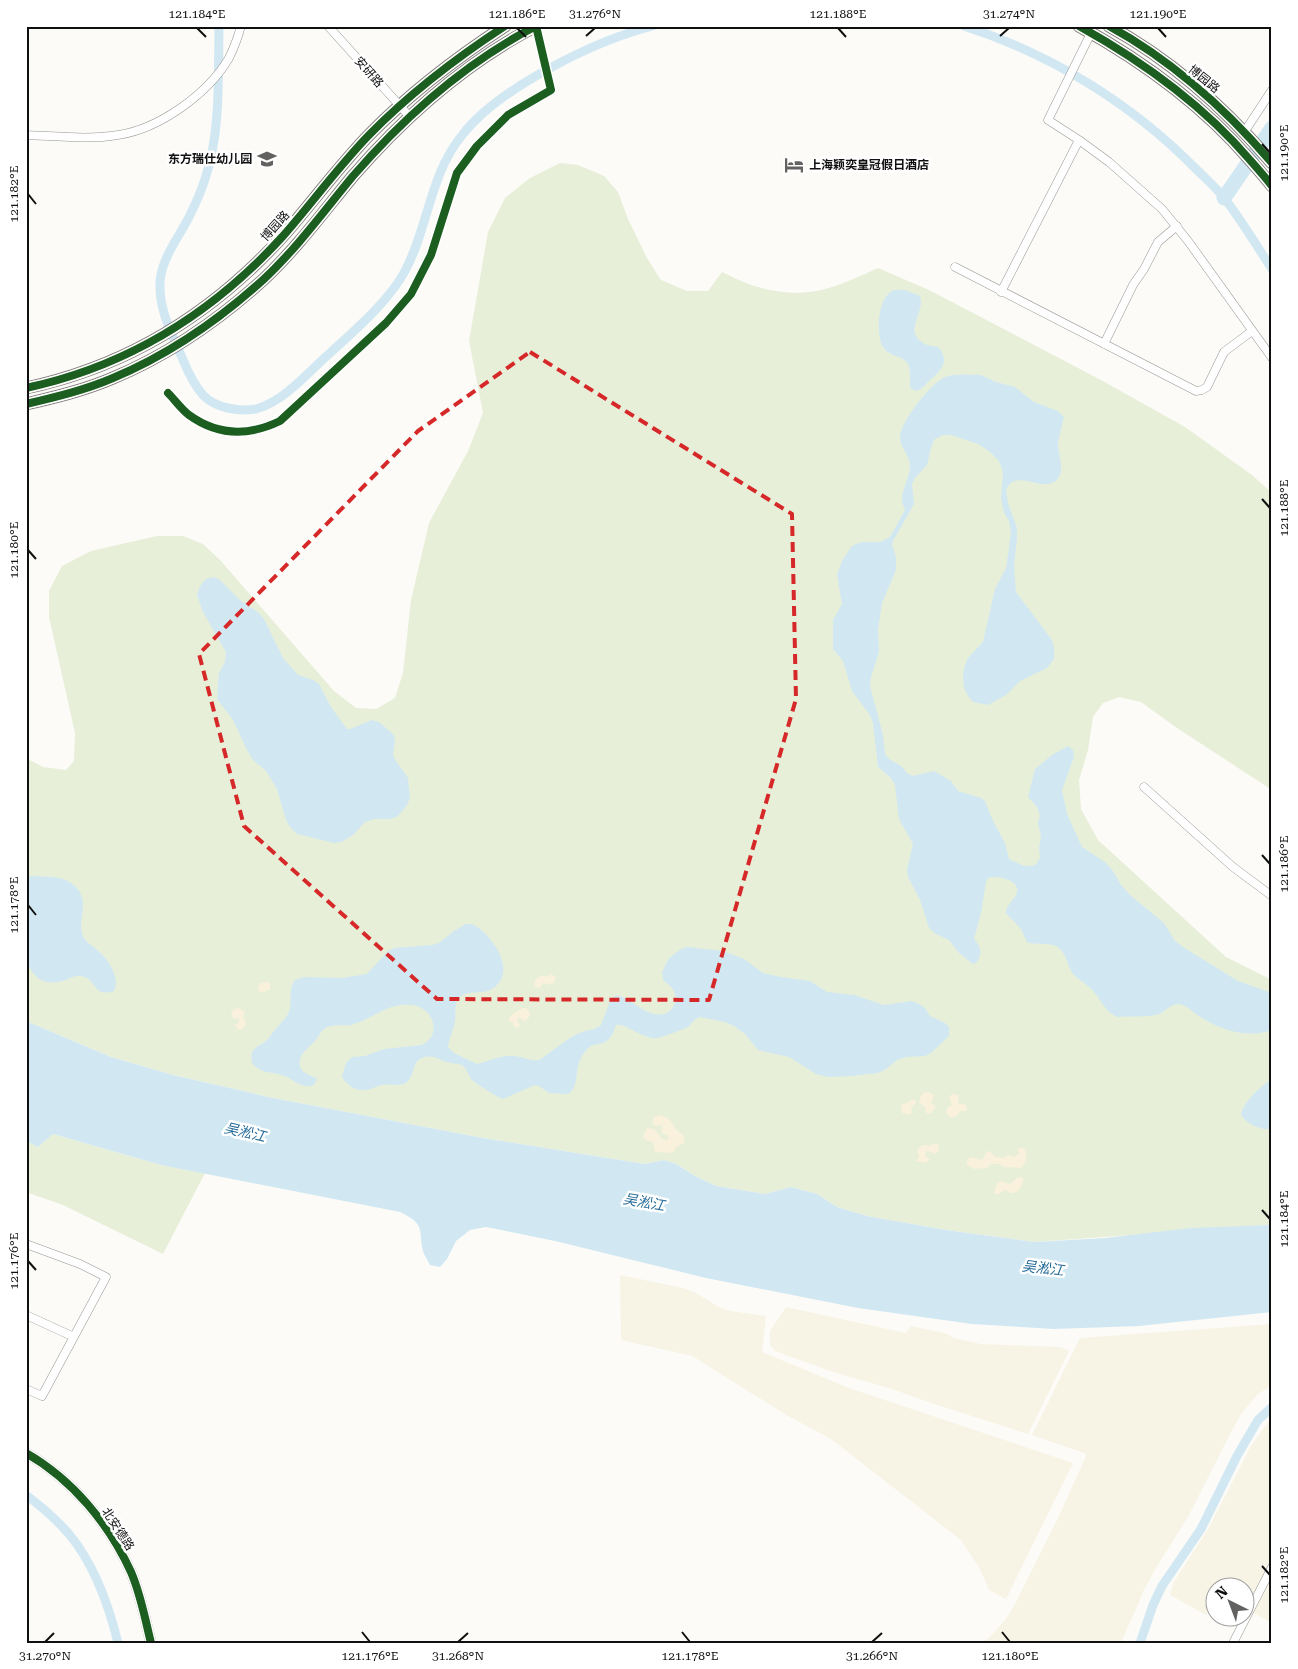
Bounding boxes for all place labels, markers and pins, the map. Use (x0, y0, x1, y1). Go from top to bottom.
school or university icon: 东方瑞仕幼儿园 (256, 148, 278, 170)
place label: 东方瑞仕幼儿园 (168, 152, 252, 166)
hotel icon: 上海颖奕皇冠假日酒店 (783, 154, 805, 176)
place label: 上海颖奕皇冠假日酒店 (809, 158, 929, 172)

